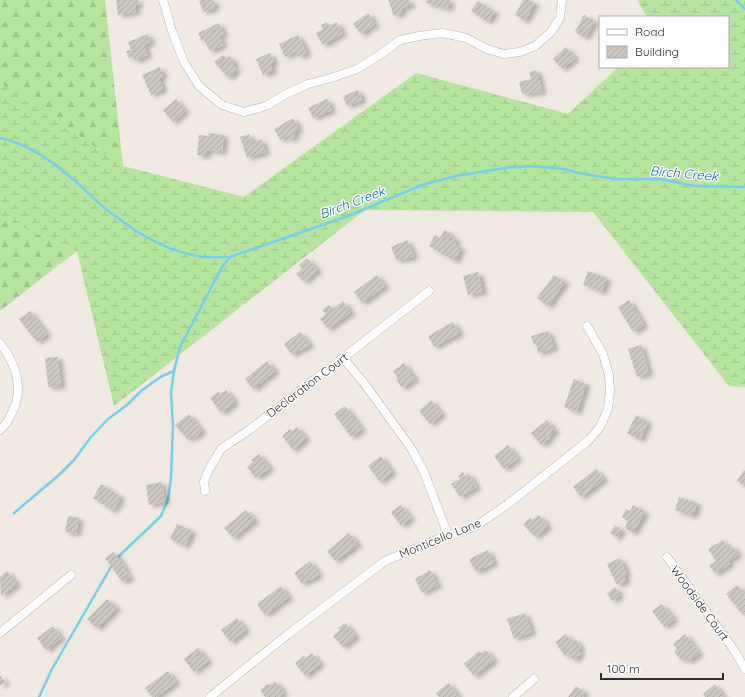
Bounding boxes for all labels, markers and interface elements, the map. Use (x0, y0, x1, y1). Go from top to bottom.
legend (599, 16, 729, 68)
text: Road (635, 24, 665, 39)
text: Building (635, 44, 679, 59)
water label: Birch Creek (649, 162, 720, 184)
water label: Birch Creek (317, 182, 388, 222)
street label: Declaration Court (263, 349, 351, 421)
street label: Monticello Lane (397, 515, 483, 561)
street label: Woodside Court (668, 562, 732, 644)
scale bar (601, 655, 723, 681)
text: 100 m (607, 661, 640, 676)

